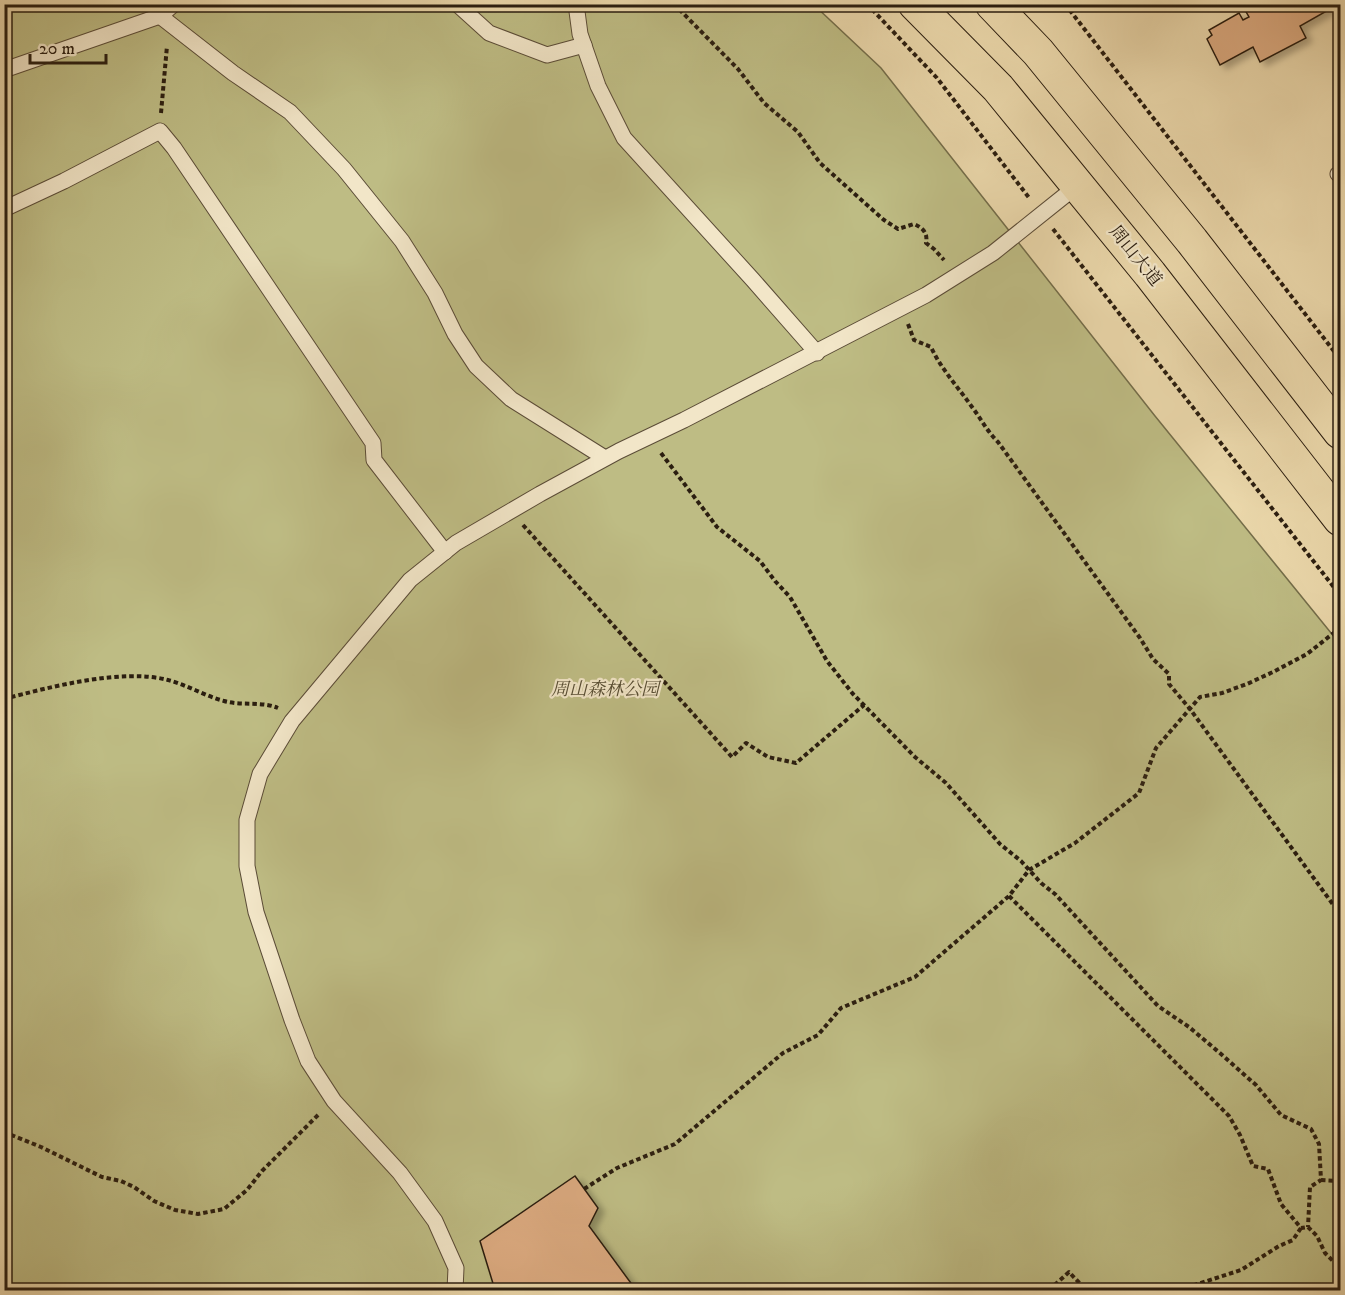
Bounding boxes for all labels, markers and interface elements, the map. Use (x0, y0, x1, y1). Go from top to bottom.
scale bar (30, 27, 106, 65)
text: 20 m (39, 38, 75, 60)
street label: 周山大道 (1104, 221, 1166, 291)
park label: 周山森林公园 (551, 679, 662, 701)

